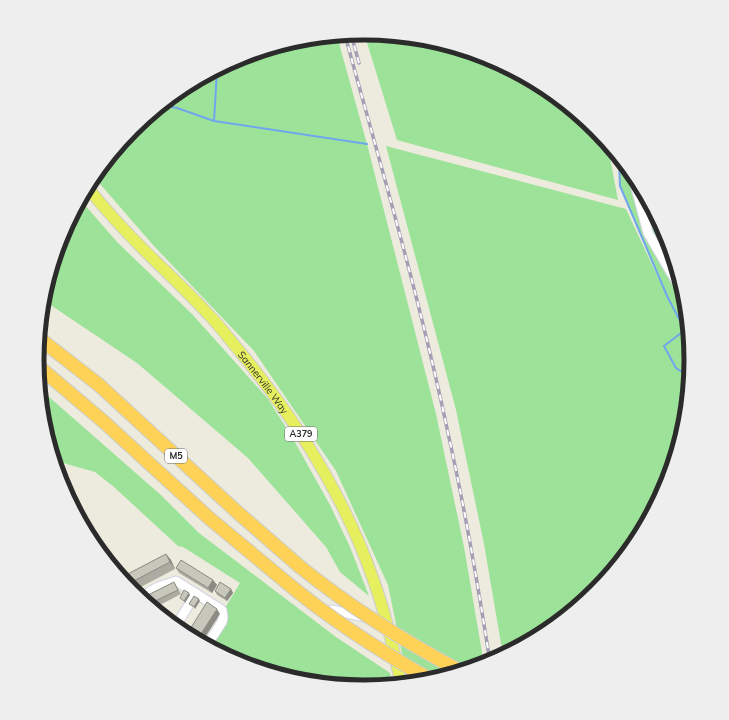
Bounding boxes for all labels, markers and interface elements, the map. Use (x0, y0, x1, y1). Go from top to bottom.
street label: Sannerville Way (235, 348, 291, 417)
road number: A379 (285, 427, 317, 441)
road number: M5 (165, 449, 187, 463)

